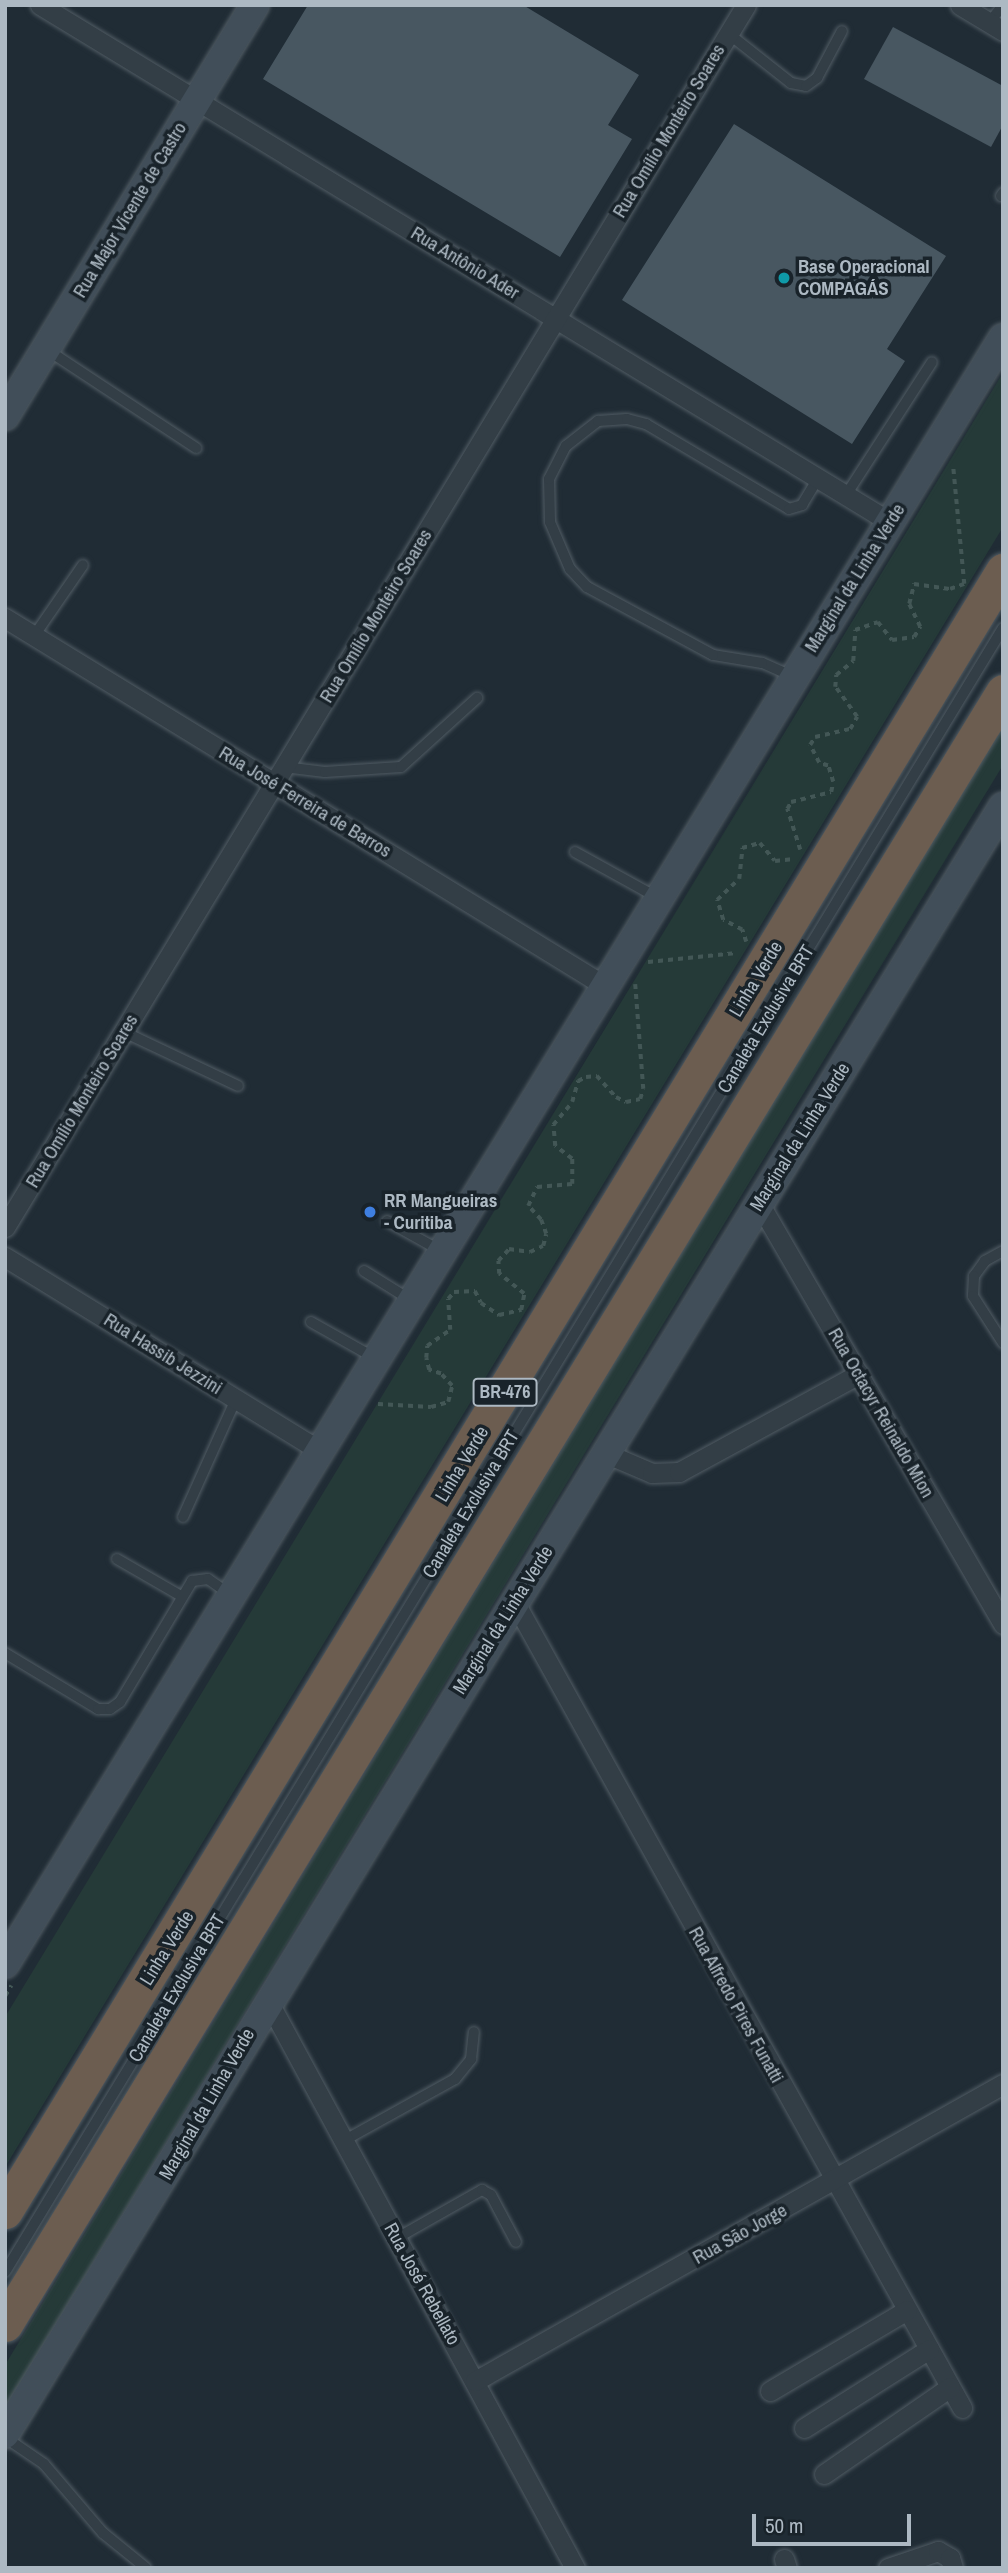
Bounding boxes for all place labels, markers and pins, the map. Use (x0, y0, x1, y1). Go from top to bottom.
place label: Base Operacional COMPAGÁS (798, 256, 930, 300)
marker: Base Operacional COMPAGÁS (776, 270, 792, 286)
place label: RR Mangueiras - Curitiba (384, 1190, 497, 1234)
marker: RR Mangueiras - Curitiba (362, 1204, 378, 1220)

